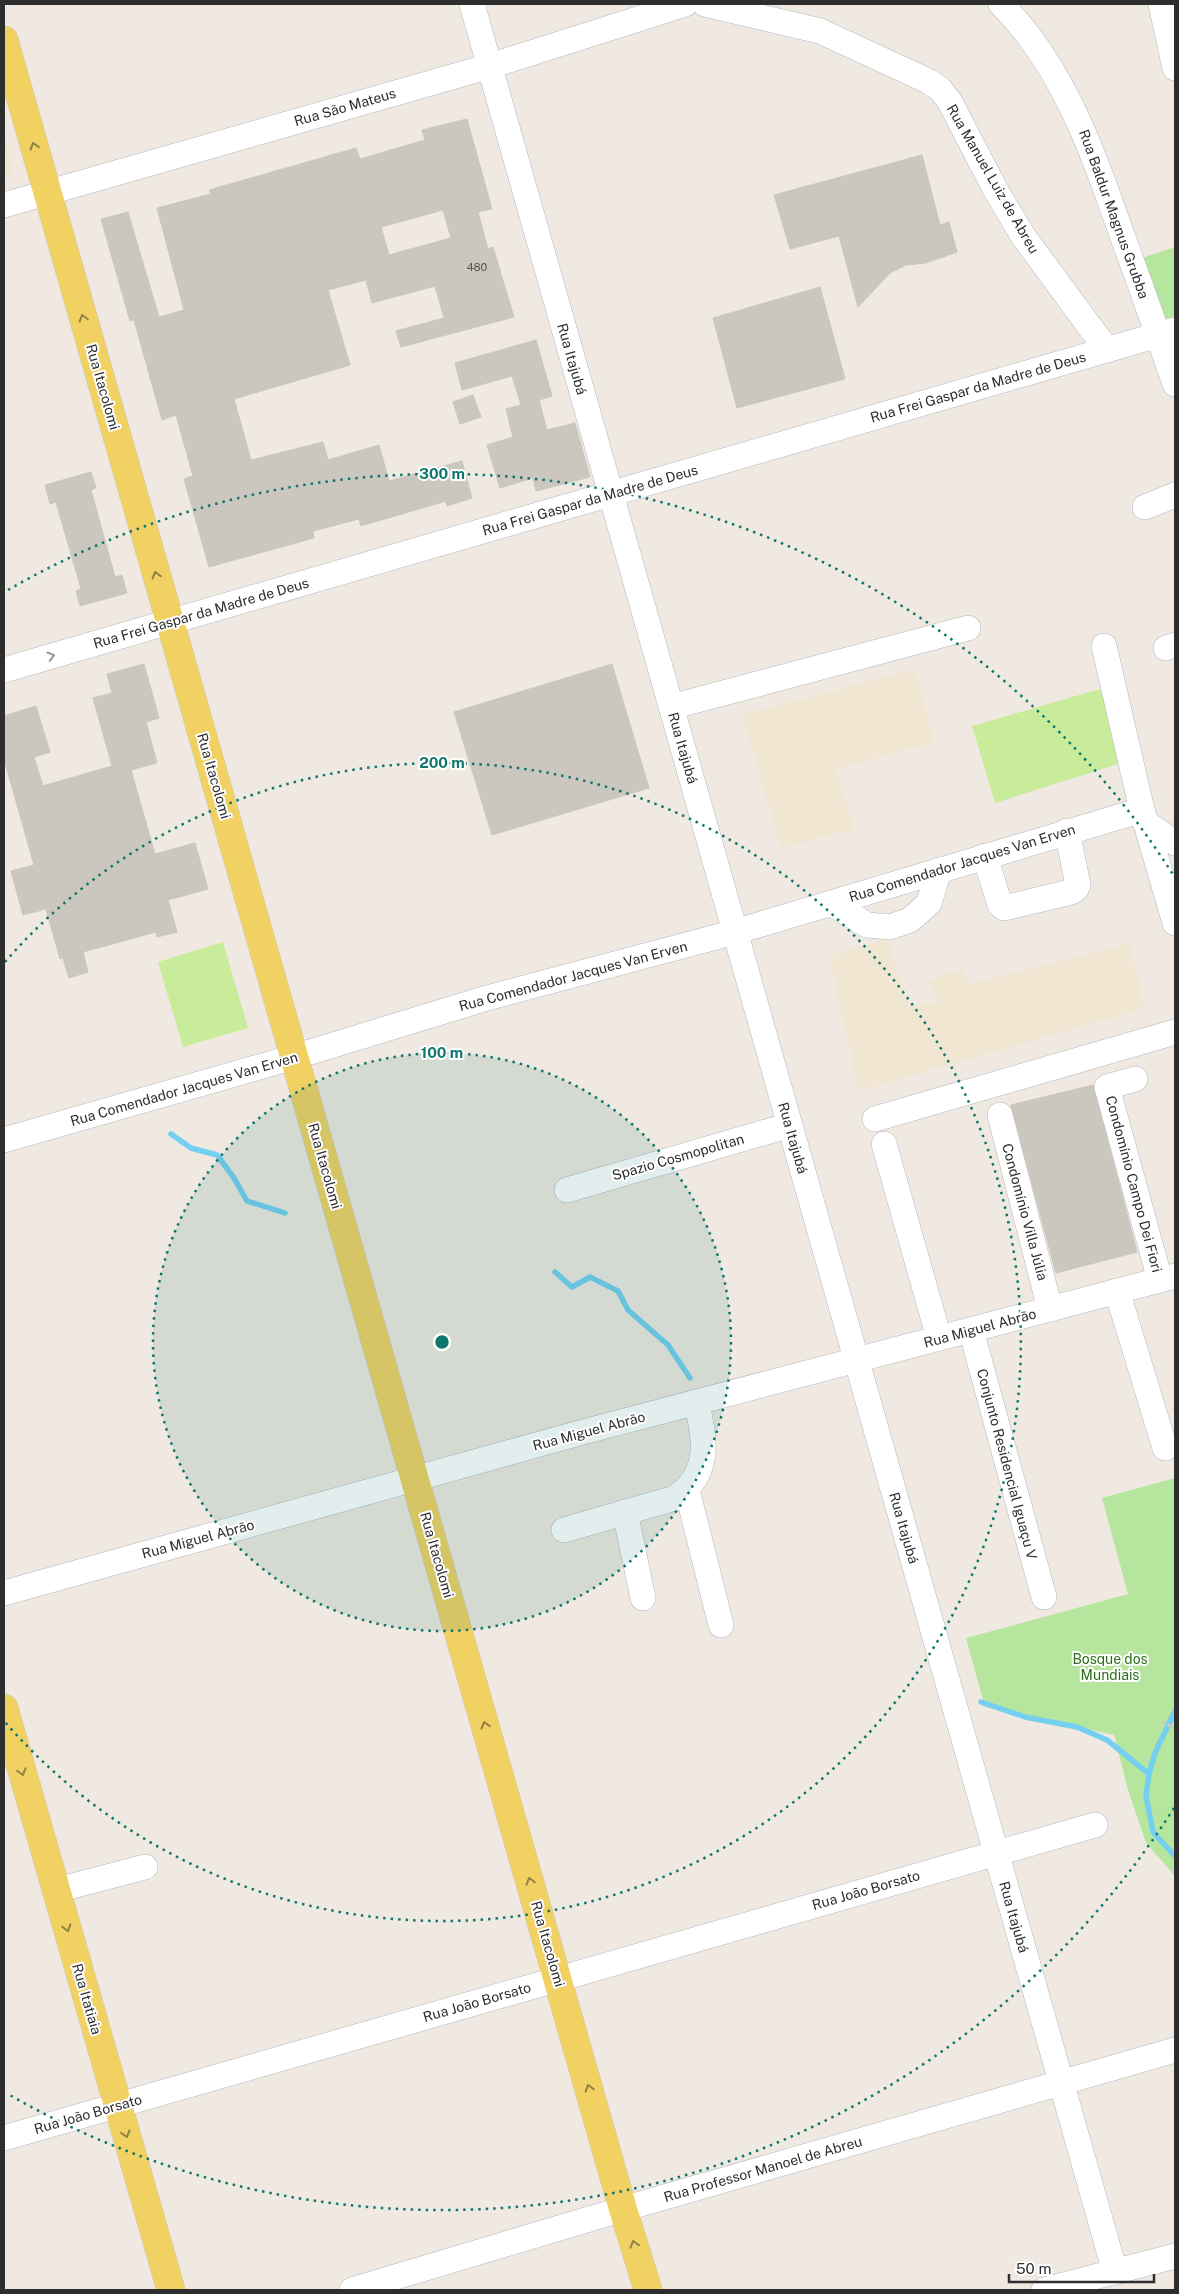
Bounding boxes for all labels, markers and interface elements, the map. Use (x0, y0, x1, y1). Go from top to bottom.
street label: Rua São Mateus (292, 85, 398, 129)
street label: Rua Manuel Luiz de Abreu (944, 102, 1042, 256)
street label: Rua Baldur Magnus Grubba (1076, 127, 1152, 301)
one-way arrow (29, 142, 40, 151)
house number: 480 (467, 261, 488, 273)
one-way arrow (78, 313, 89, 322)
street label: Rua Itajubá (554, 321, 590, 397)
street label: Rua Itacolomi (83, 342, 123, 432)
street label: Rua Frei Gaspar da Madre de Deus (868, 348, 1088, 426)
street label: Rua Frei Gaspar da Madre de Deus (480, 461, 700, 539)
text: 300 m (419, 465, 465, 482)
one-way arrow (152, 571, 162, 579)
street label: Rua Frei Gaspar da Madre de Deus (91, 574, 311, 652)
one-way arrow (46, 652, 54, 662)
street label: Rua Itajubá (665, 710, 701, 786)
street label: Rua Itacolomi (194, 731, 234, 821)
text: 200 m (419, 754, 465, 771)
street label: Rua Comendador Jacques Van Erven (847, 821, 1077, 905)
street label: Rua Comendador Jacques Van Erven (457, 938, 689, 1014)
text: 100 m (421, 1044, 463, 1061)
street label: Rua Comendador Jacques Van Erven (68, 1049, 300, 1129)
street label: Condomínio Campo Dei Fiori (1103, 1094, 1165, 1274)
street label: Rua Itajubá (775, 1100, 811, 1176)
street label: Rua Itacolomi (305, 1121, 345, 1211)
street label: Spazio Cosmopolitan (610, 1130, 746, 1184)
street label: Condomínio Villa Júlia (999, 1142, 1051, 1282)
street label: Rua Miguel Abrão (922, 1305, 1038, 1351)
centre of rings (433, 1333, 451, 1351)
street label: Conjunto Residencial Iguaçu V (974, 1367, 1040, 1562)
street label: Rua Miguel Abrão (531, 1408, 647, 1454)
street label: Rua Itajubá (886, 1490, 922, 1566)
street label: Rua Itacolomi (417, 1510, 457, 1600)
street label: Rua Miguel Abrão (140, 1516, 256, 1562)
park label: Bosque dos Mundiais (1072, 1651, 1148, 1683)
one-way arrow (480, 1720, 491, 1729)
one-way arrow (17, 1767, 27, 1775)
street label: Rua João Borsato (810, 1867, 922, 1913)
one-way arrow (525, 1877, 535, 1885)
street label: Rua Itajubá (996, 1879, 1032, 1955)
street label: Rua Itacolomi (528, 1899, 568, 1989)
one-way arrow (62, 1923, 72, 1931)
street label: Rua Itatiaia (69, 1962, 105, 2036)
street label: Rua João Borsato (421, 1979, 533, 2025)
one-way arrow (584, 2084, 594, 2092)
street label: Rua João Borsato (32, 2091, 144, 2137)
one-way arrow (120, 2130, 131, 2139)
street label: Rua Professor Manoel de Abreu (662, 2133, 864, 2205)
one-way arrow (630, 2240, 640, 2248)
scale bar (1009, 2252, 1154, 2284)
text: 50 m (1016, 2260, 1051, 2277)

